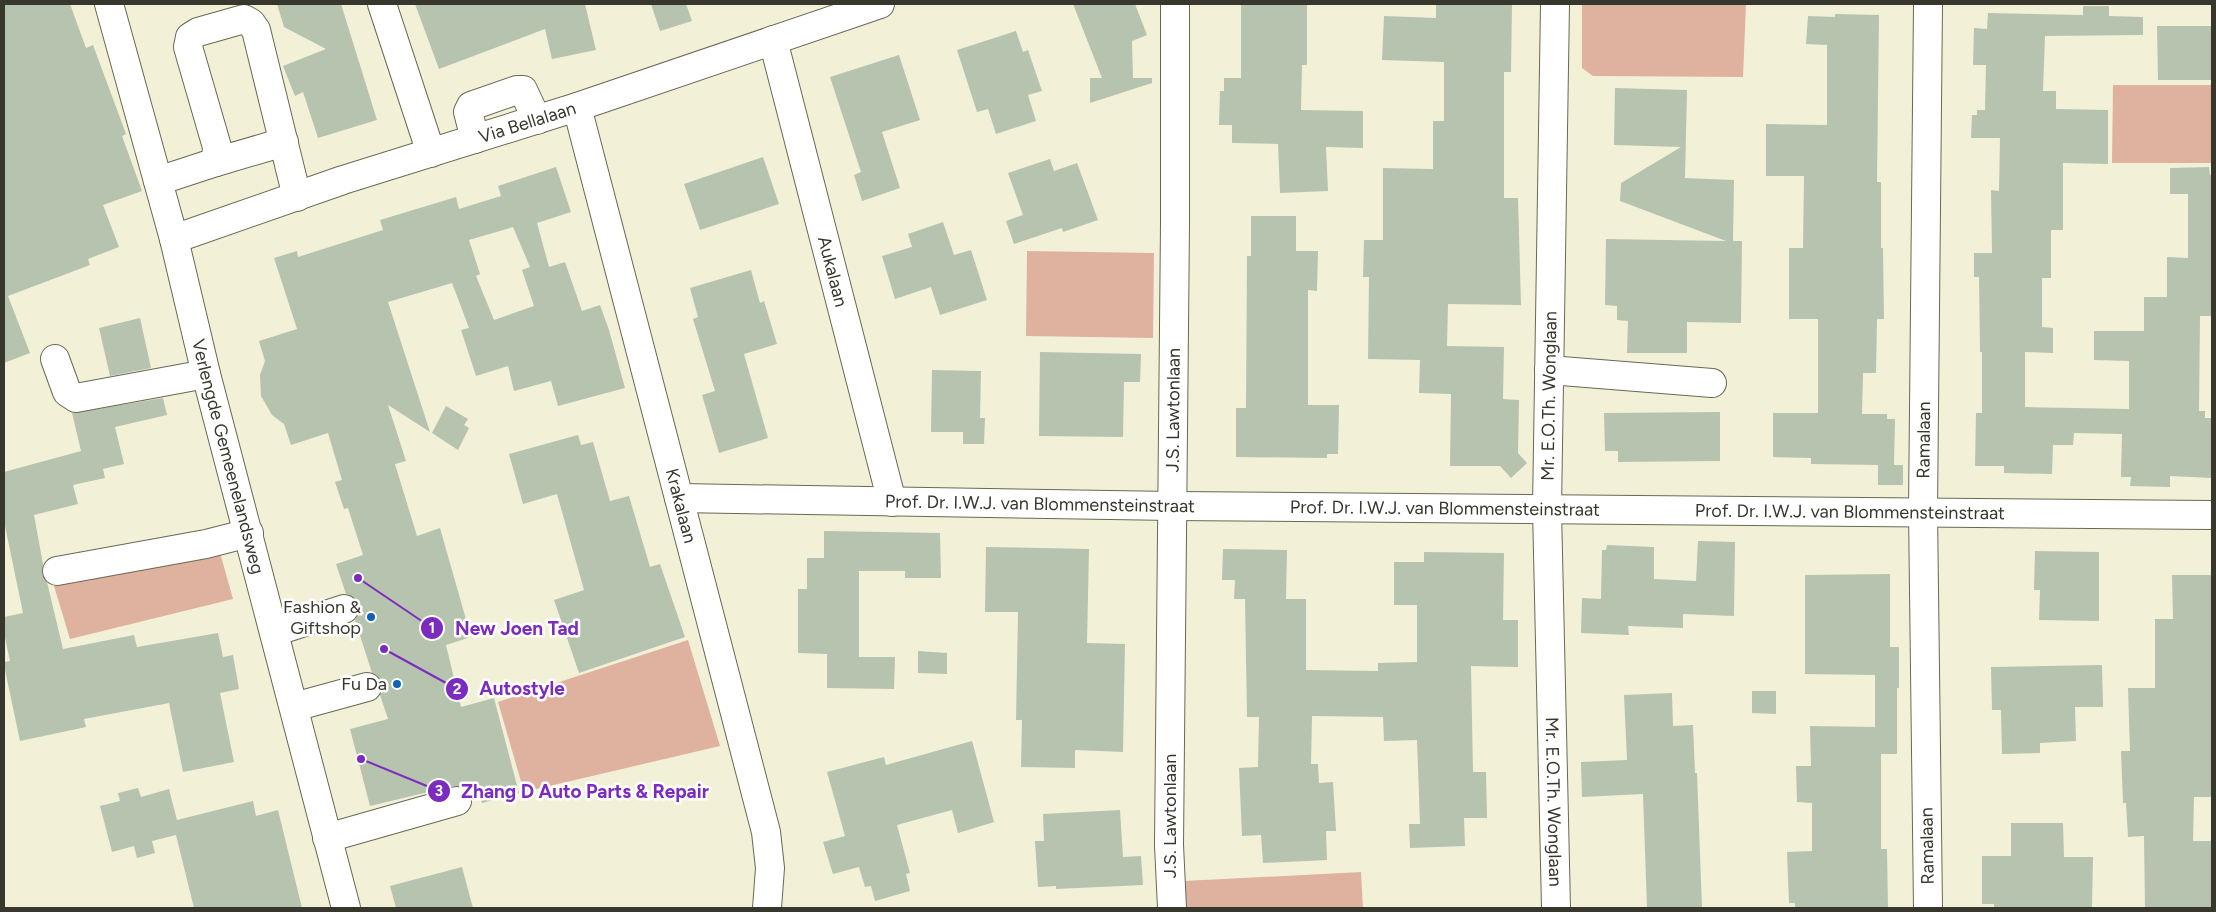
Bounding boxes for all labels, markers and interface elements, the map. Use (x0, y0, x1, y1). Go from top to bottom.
street label: Via Bellalaan (476, 97, 579, 148)
street label: Aukalaan (813, 234, 852, 309)
street label: Mr. E.O.Th. Wonglaan (1537, 311, 1561, 481)
street label: Verlengde Gemeenelandsweg (187, 337, 269, 576)
street label: J.S. Lawtonlaan (1162, 348, 1185, 472)
street label: Ramalaan (1912, 401, 1935, 479)
street label: Krakalaan (661, 466, 701, 545)
street label: Prof. Dr. I.W.J. van Blommensteinstraat (885, 490, 1195, 517)
street label: Prof. Dr. I.W.J. van Blommensteinstraat (1290, 496, 1600, 521)
street label: Prof. Dr. I.W.J. van Blommensteinstraat (1695, 500, 2005, 524)
place label: Fashion & Giftshop (283, 596, 361, 639)
marker: Fashion & Giftshop (365, 611, 377, 623)
callout: New Joen Tad (420, 611, 589, 645)
text: New Joen Tad (455, 617, 579, 640)
text: 1 (429, 619, 435, 637)
callout: Autostyle (444, 672, 575, 706)
place label: Fu Da (341, 673, 387, 695)
text: Autostyle (479, 677, 565, 700)
marker: Fu Da (391, 678, 403, 690)
text: 2 (453, 680, 462, 698)
street label: Mr. E.O.Th. Wonglaan (1541, 717, 1567, 887)
street label: J.S. Lawtonlaan (1159, 754, 1181, 878)
callout: Zhang D Auto Parts & Repair (427, 774, 719, 808)
text: Zhang D Auto Parts & Repair (461, 780, 709, 803)
text: 3 (435, 782, 443, 800)
street label: Ramalaan (1915, 807, 1939, 885)

